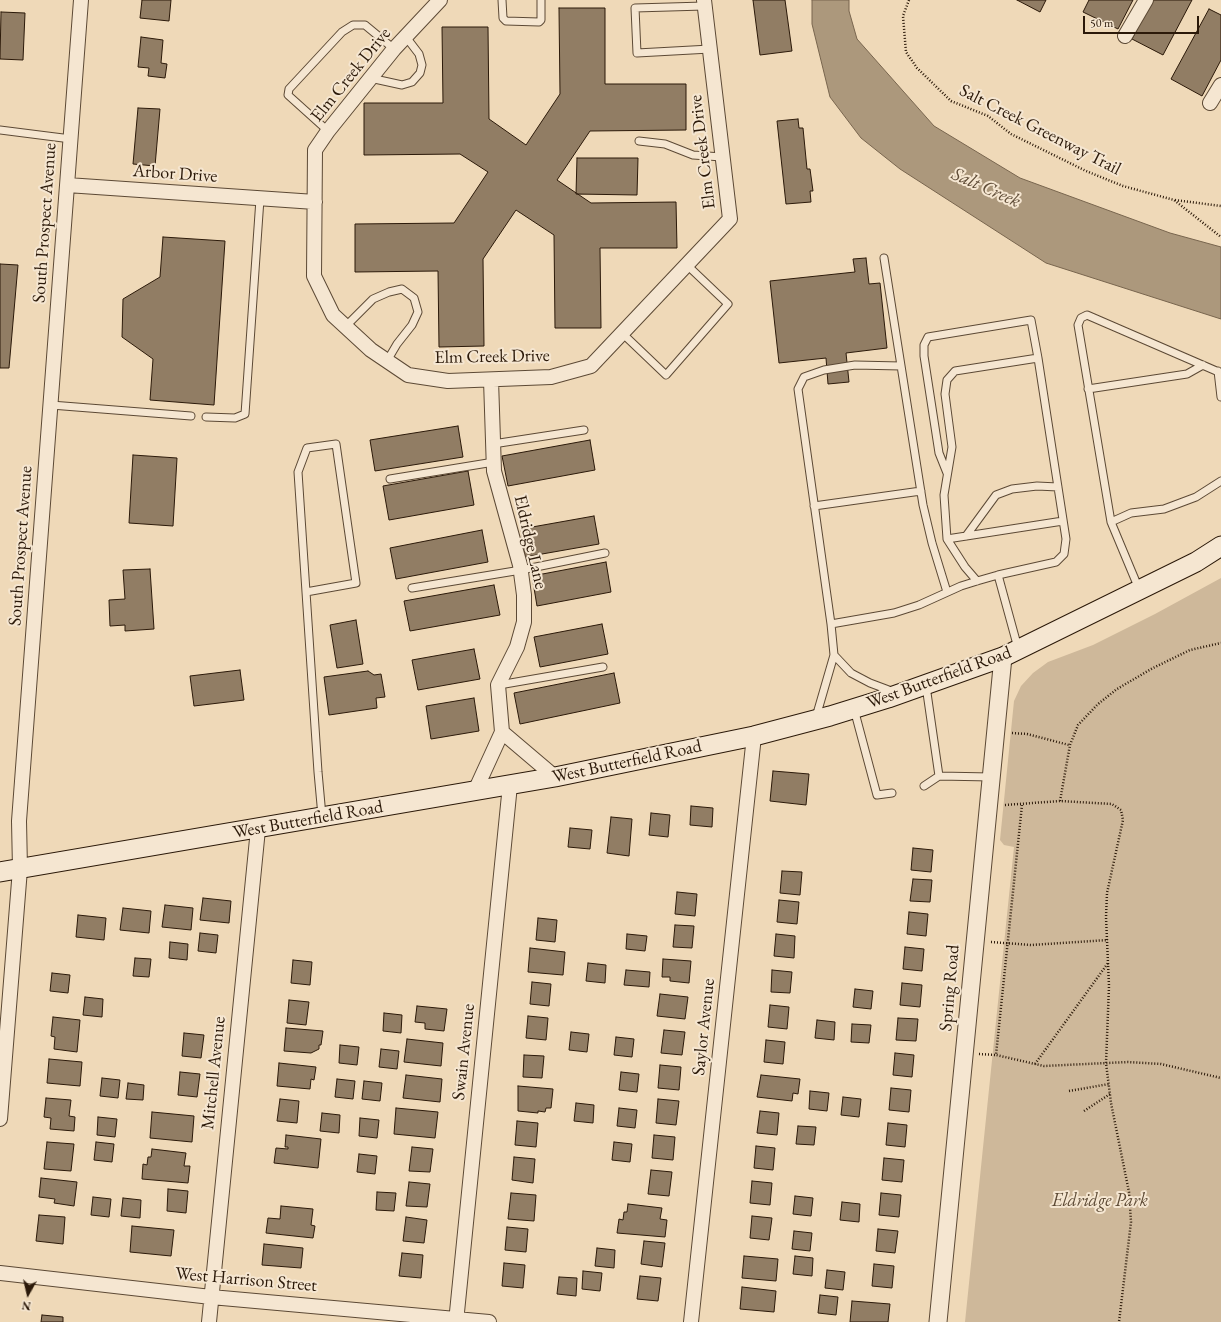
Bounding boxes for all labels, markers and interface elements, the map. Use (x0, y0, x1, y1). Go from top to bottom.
scale bar (1085, 8, 1201, 34)
text: 50 m (1090, 15, 1113, 31)
street label: Elm Creek Drive (306, 23, 396, 127)
street label: Salt Creek Greenway Trail (956, 80, 1124, 180)
street label: Elm Creek Drive (685, 94, 721, 210)
street label: South Prospect Avenue (29, 142, 61, 304)
street label: Arbor Drive (132, 160, 218, 188)
water label: Salt Creek (948, 163, 1024, 213)
street label: Elm Creek Drive (434, 345, 550, 369)
street label: South Prospect Avenue (5, 465, 37, 627)
street label: Eldridge Lane (509, 493, 551, 591)
street label: West Butterfield Road (864, 642, 1014, 714)
street label: West Butterfield Road (550, 736, 704, 788)
street label: West Butterfield Road (231, 796, 385, 844)
street label: Spring Road (935, 944, 965, 1032)
street label: Saylor Avenue (688, 977, 720, 1077)
street label: Swain Avenue (448, 1003, 480, 1101)
street label: Mitchell Avenue (197, 1015, 231, 1131)
park label: Eldridge Park (1052, 1190, 1148, 1212)
street label: West Harrison Street (174, 1263, 318, 1297)
north arrow (8, 1274, 48, 1314)
text: N (21, 1298, 32, 1313)

